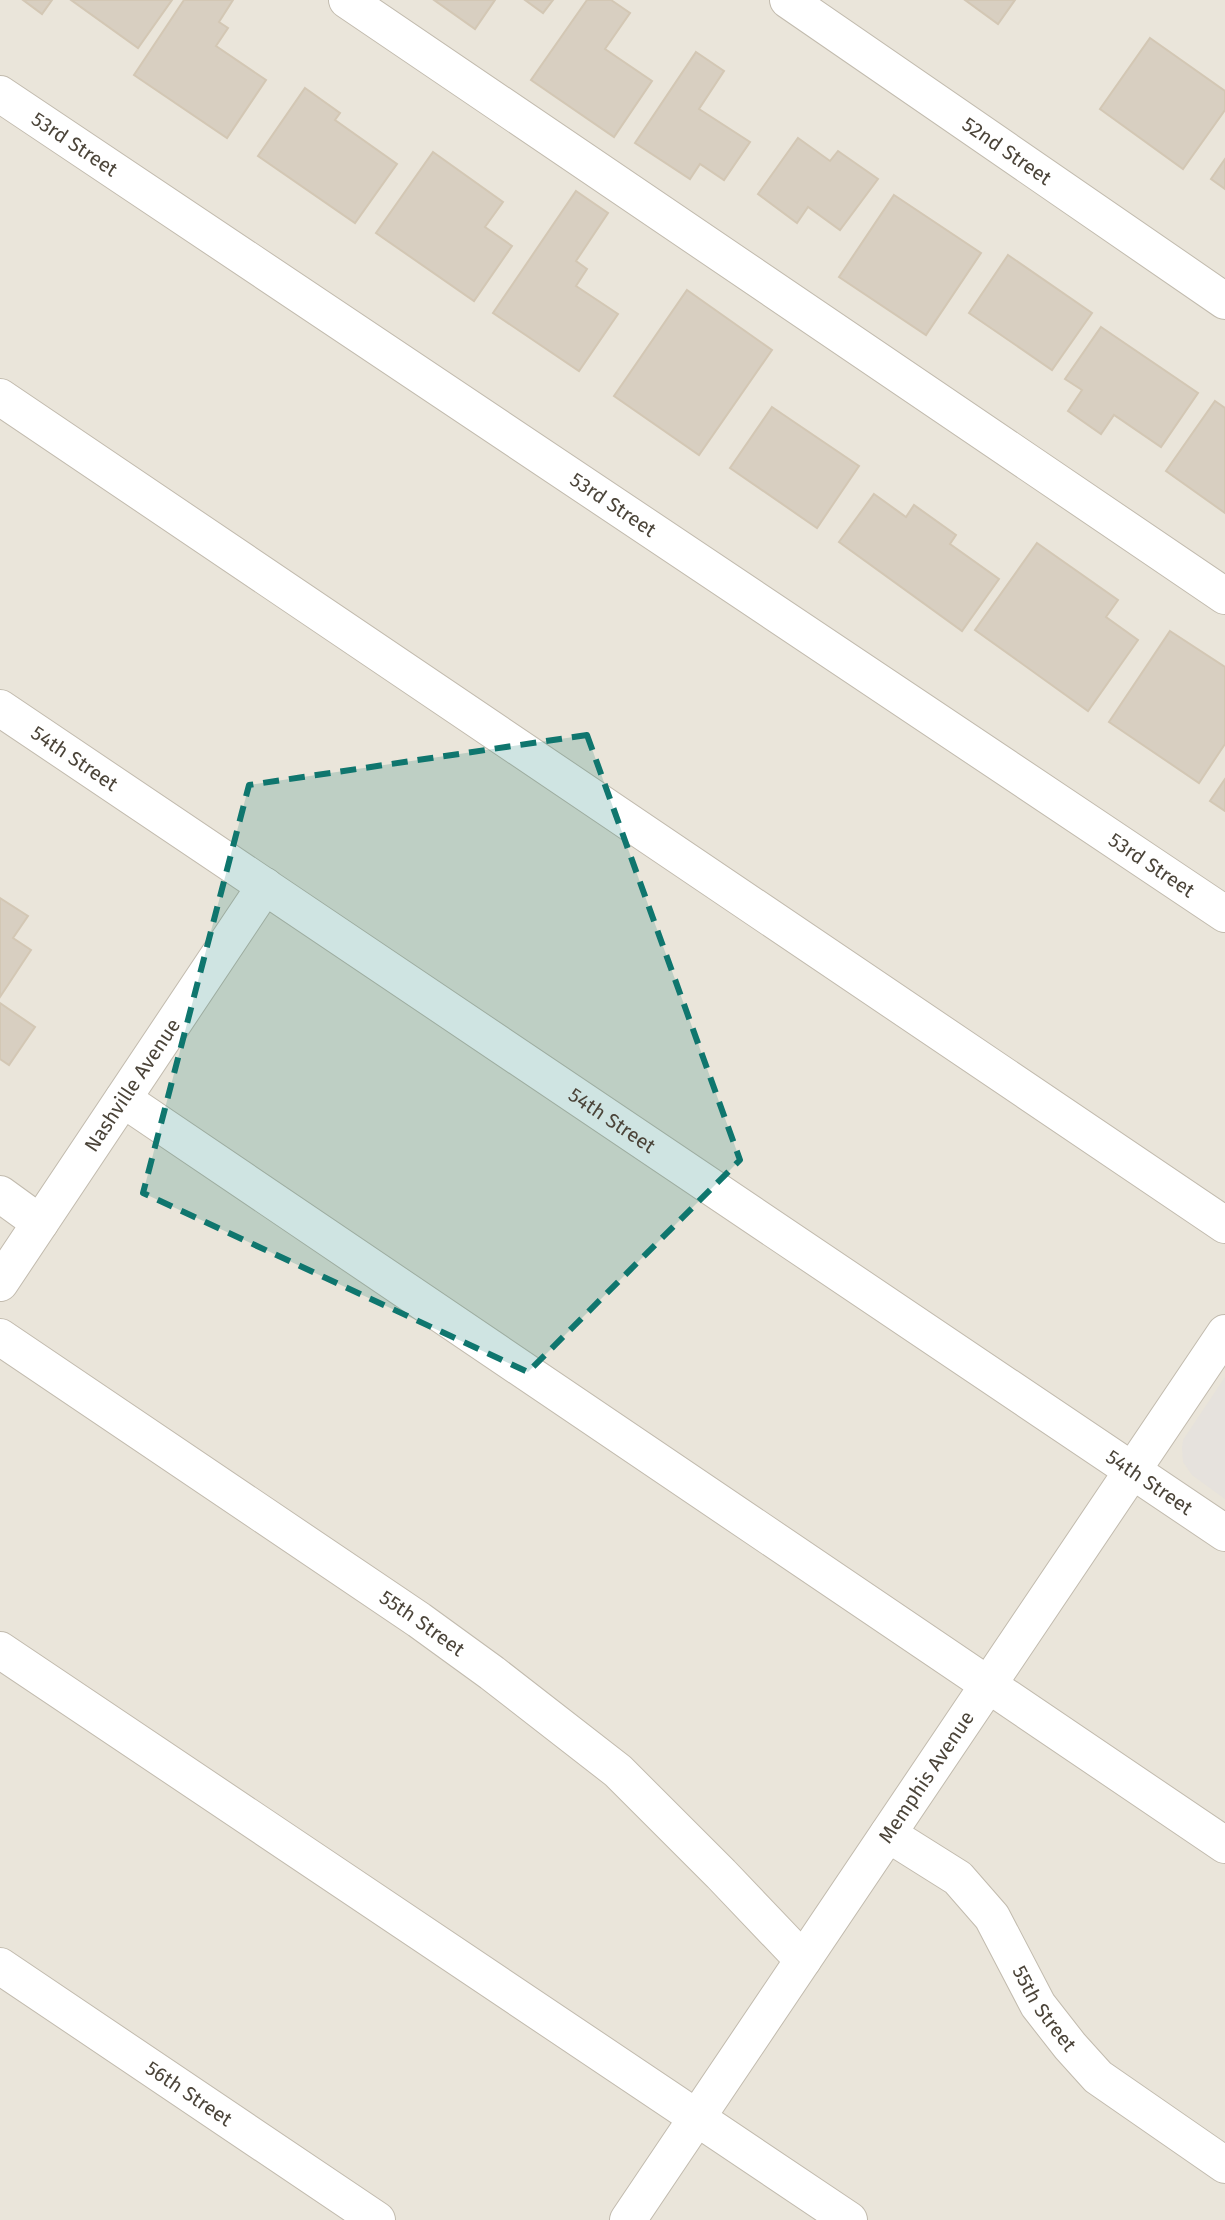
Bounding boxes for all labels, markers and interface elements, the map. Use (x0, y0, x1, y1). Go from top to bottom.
street label: 53rd Street (27, 107, 123, 182)
street label: 52nd Street (958, 112, 1057, 190)
street label: 53rd Street (566, 467, 662, 542)
street label: 54th Street (27, 721, 123, 796)
street label: 53rd Street (1104, 828, 1200, 903)
street label: Nashville Avenue (79, 1014, 185, 1156)
street label: 54th Street (564, 1083, 661, 1158)
street label: 54th Street (1102, 1445, 1198, 1520)
street label: 55th Street (375, 1585, 470, 1662)
street label: Memphis Avenue (873, 1706, 979, 1848)
street label: 55th Street (1007, 1961, 1082, 2057)
street label: 56th Street (141, 2056, 238, 2132)

